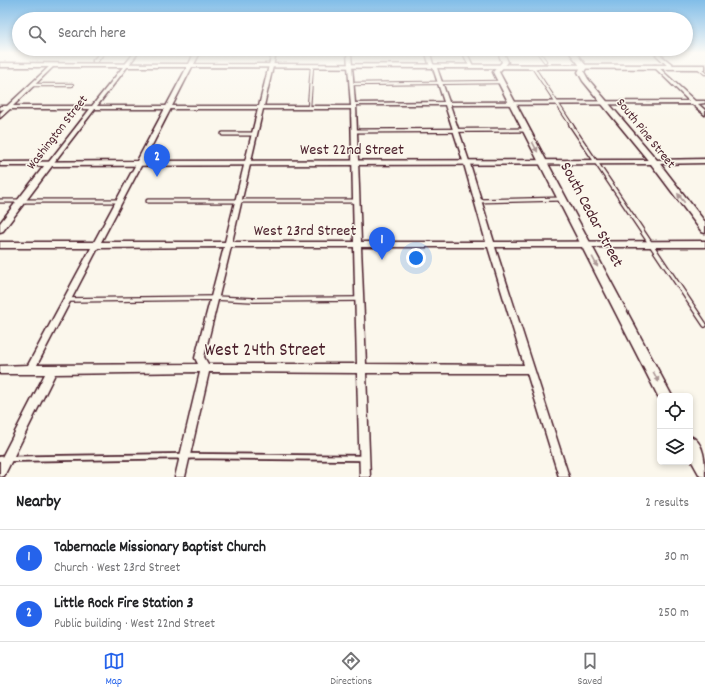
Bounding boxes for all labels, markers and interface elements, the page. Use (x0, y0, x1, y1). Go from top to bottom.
search box (12, 12, 693, 56)
icon: search (26, 23, 48, 45)
text: Search here (58, 23, 126, 45)
street label: Washington Street (23, 91, 93, 174)
street label: South Pine Street (611, 95, 679, 173)
street label: West 22nd Street (300, 139, 404, 162)
one-way arrow (531, 141, 538, 153)
pin: 2 (144, 144, 170, 177)
street label: South Cedar Street (554, 158, 629, 272)
one-way arrow (677, 193, 686, 204)
street label: West 23rd Street (254, 220, 356, 243)
pin: 1 (369, 227, 395, 260)
your location (406, 248, 426, 268)
one-way arrow (592, 256, 598, 268)
street label: West 24th Street (204, 338, 326, 365)
one-way arrow (652, 371, 659, 383)
map controls (657, 393, 693, 465)
button: locate (657, 393, 693, 429)
button: layers (657, 429, 693, 465)
text: Nearby (16, 491, 60, 515)
text: 2 results (645, 494, 689, 513)
text: Tabernacle Missionary Baptist Church (54, 537, 266, 559)
text: 1 (28, 548, 30, 567)
text: 30 m (664, 548, 689, 567)
text: Church · West 23rd Street (54, 559, 180, 578)
text: Little Rock Fire Station 3 (54, 593, 193, 615)
text: 2 (26, 604, 32, 623)
text: 250 m (658, 604, 689, 623)
text: Public building · West 22nd Street (54, 615, 215, 634)
tab: Map (103, 650, 125, 690)
tab: Directions (330, 650, 372, 690)
tab: Saved (578, 650, 602, 690)

